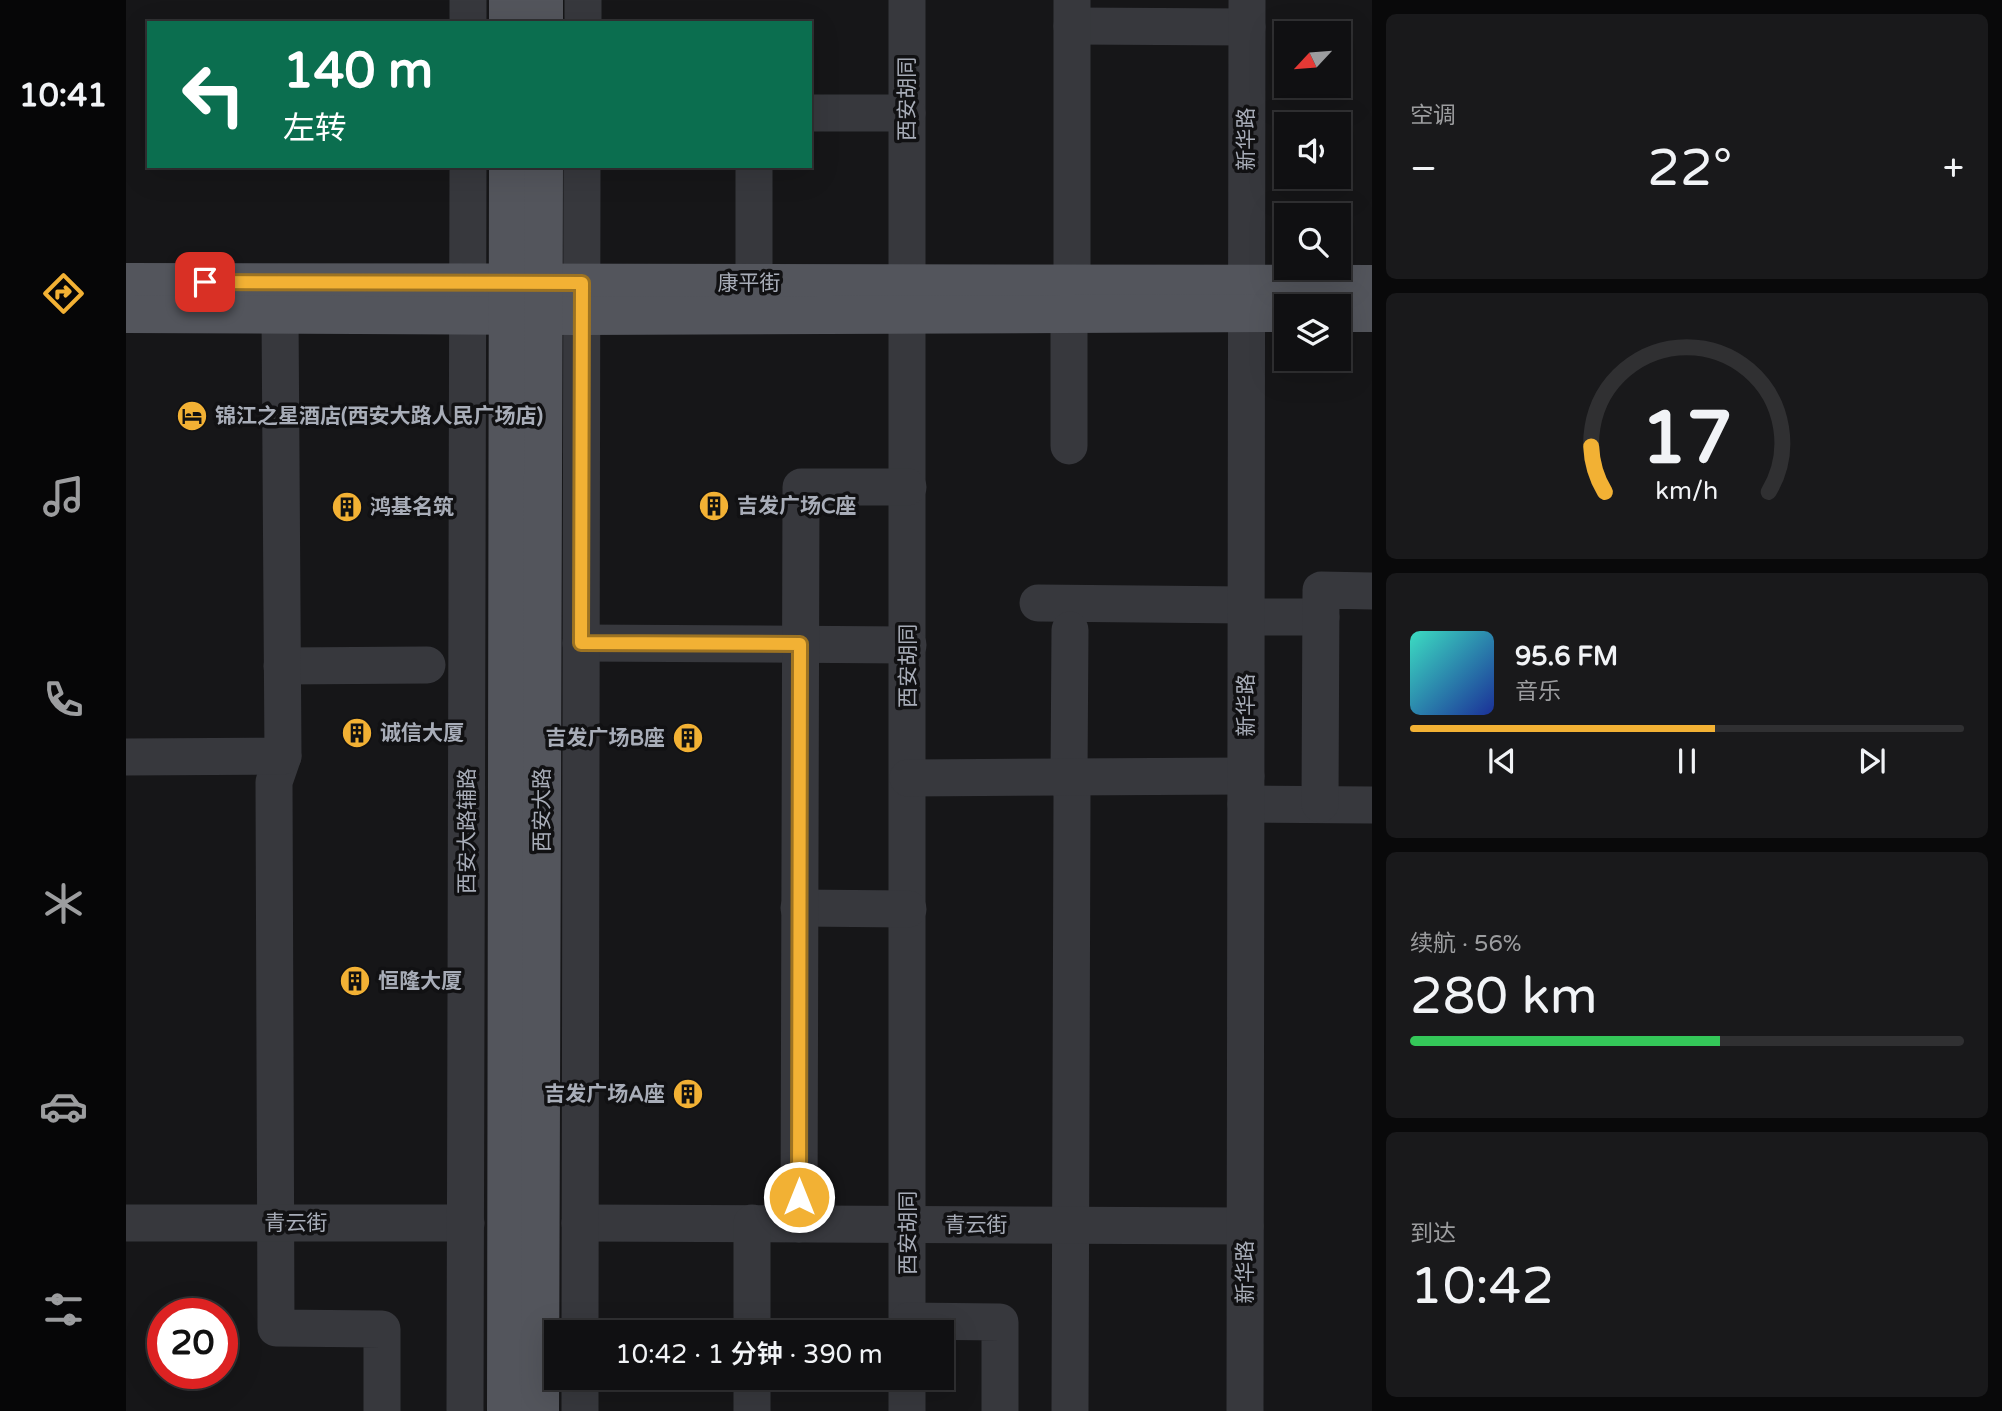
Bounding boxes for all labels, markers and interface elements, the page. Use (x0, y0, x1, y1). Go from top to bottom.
north arrow (1274, 21, 1351, 98)
map controls (1274, 21, 1351, 371)
text: 140 m (283, 42, 433, 101)
icon: left (168, 49, 259, 140)
street label: 西安胡同 (895, 57, 920, 141)
text: 10:41 (19, 77, 107, 115)
text: 空调 (1410, 102, 1456, 130)
street label: 新华路 (1234, 108, 1259, 171)
text: 左转 (283, 110, 347, 148)
button: sound (1274, 112, 1351, 189)
text: 22° (1647, 137, 1732, 200)
text: − (1410, 146, 1437, 192)
text: + (1943, 146, 1964, 192)
button: search (1274, 203, 1351, 280)
pin (175, 252, 235, 312)
icon: arrive (186, 263, 224, 301)
icon: directions (39, 269, 88, 318)
street label: 康平街 (718, 271, 781, 296)
button: layers (1274, 294, 1351, 371)
text: 17 (1641, 396, 1733, 484)
hotel icon: 锦江之星酒店(西安大路人民广场店) (175, 399, 209, 433)
place label: 锦江之星酒店(西安大路人民广场店) (215, 404, 543, 429)
icon: music (39, 472, 88, 521)
text: km/h (1656, 476, 1718, 506)
building icon: 吉发广场C座 (697, 489, 731, 523)
building icon: 鸿基名筑 (330, 490, 364, 524)
place label: 吉发广场C座 (737, 494, 857, 519)
place label: 鸿基名筑 (370, 495, 454, 520)
street label: 西安胡同 (896, 624, 921, 708)
text: 95.6 FM (1515, 641, 1618, 672)
street label: 新华路 (1234, 674, 1259, 737)
icon: phone (39, 675, 88, 724)
text: 音乐 (1515, 678, 1561, 706)
building icon: 诚信大厦 (340, 716, 374, 750)
place label: 诚信大厦 (380, 721, 464, 746)
building icon: 吉发广场B座 (671, 721, 705, 755)
place label: 吉发广场B座 (545, 726, 665, 751)
icon: previous (1483, 742, 1521, 780)
icon: pause (1668, 742, 1706, 780)
icon: next (1853, 742, 1891, 780)
street label: 西安大路辅路 (455, 768, 480, 894)
street label: 西安大路 (530, 768, 555, 852)
icon: climate (39, 879, 88, 928)
text: 续航 · 56% (1410, 930, 1522, 958)
building icon: 恒隆大厦 (338, 964, 372, 998)
text: 280 km (1410, 965, 1598, 1028)
place label: 恒隆大厦 (378, 969, 462, 994)
building icon: 吉发广场A座 (671, 1077, 705, 1111)
icon: car (39, 1082, 88, 1131)
place label: 吉发广场A座 (544, 1082, 665, 1107)
position arrow (762, 1160, 836, 1234)
street label: 西安胡同 (896, 1191, 921, 1275)
street label: 青云街 (265, 1211, 328, 1236)
street label: 青云街 (945, 1213, 1008, 1238)
text: 到达 (1410, 1220, 1456, 1248)
street label: 新华路 (1233, 1241, 1258, 1304)
text: 10:42 (1410, 1255, 1554, 1318)
icon: filters (39, 1285, 88, 1334)
speed limit sign: 20 (147, 1298, 238, 1389)
text: 10:42 · 1 分钟 · 390 m (615, 1339, 883, 1370)

